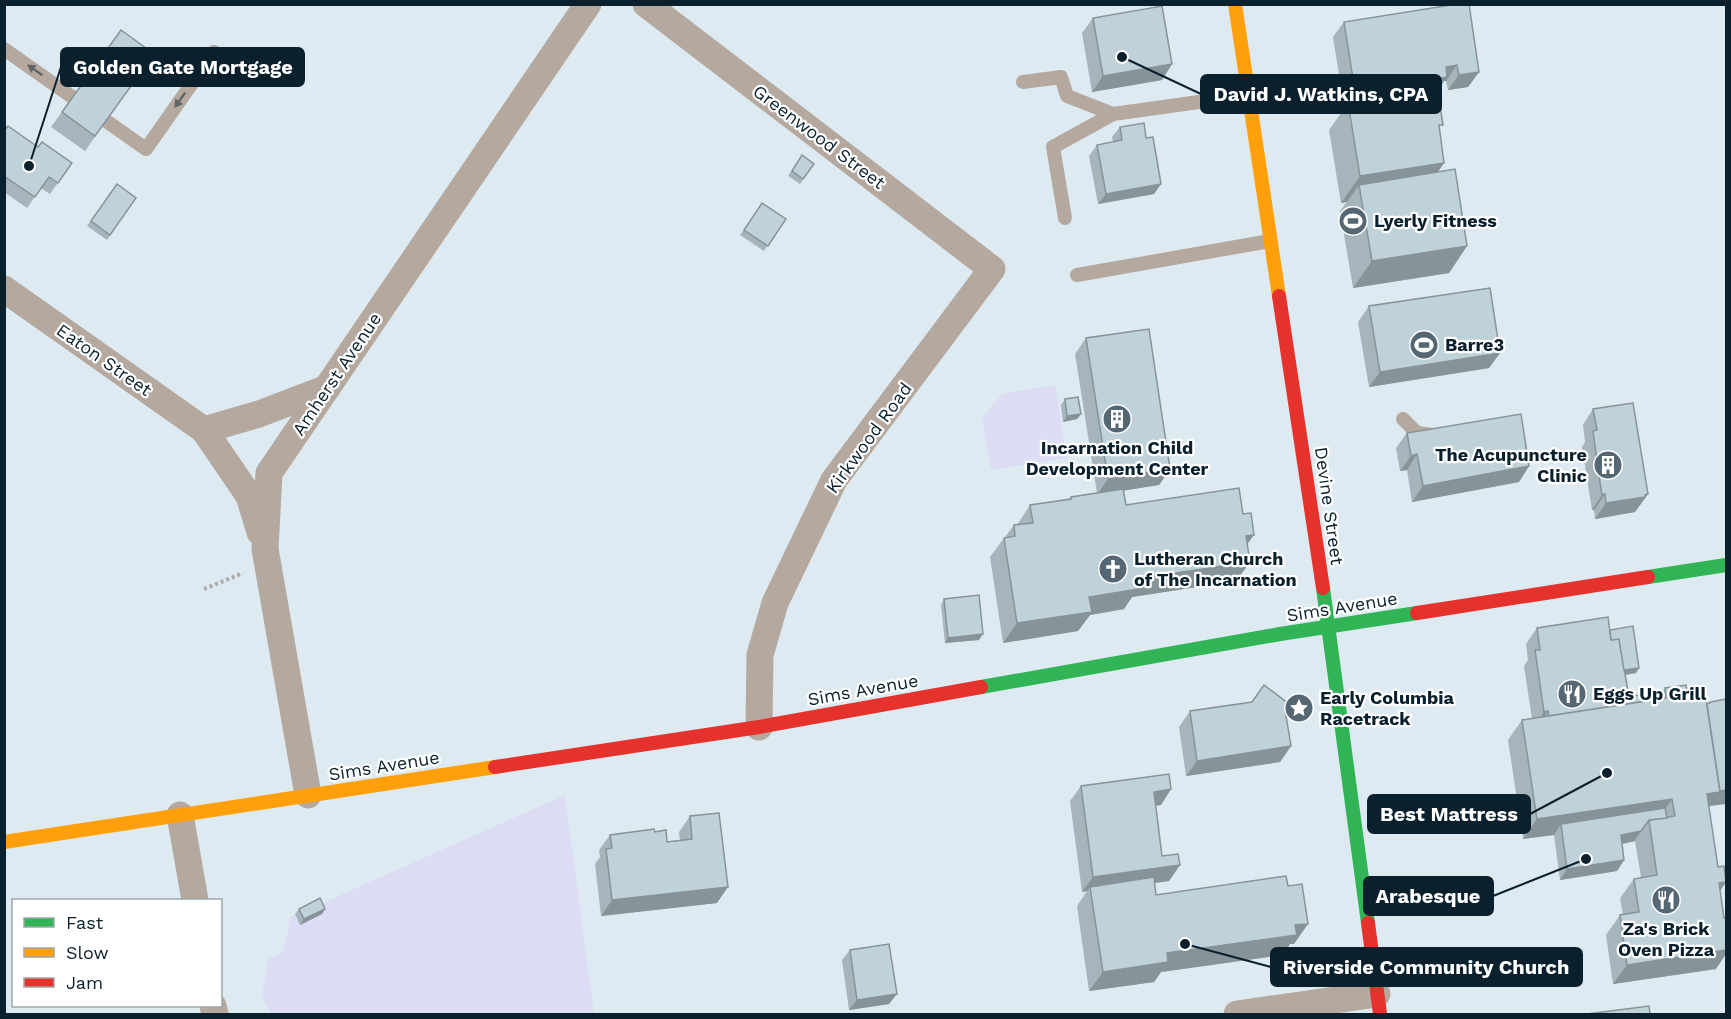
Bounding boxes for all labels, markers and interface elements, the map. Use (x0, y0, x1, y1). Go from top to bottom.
callout: Golden Gate Mortgage (61, 48, 304, 86)
text: Golden Gate Mortgage (73, 55, 293, 79)
one-way arrow (28, 64, 44, 76)
callout: David J. Watkins, CPA (1201, 75, 1441, 113)
street label: Greenwood Street (749, 80, 890, 193)
text: David J. Watkins, CPA (1214, 82, 1429, 106)
one-way arrow (174, 92, 186, 108)
sports icon: Lyerly Fitness (1337, 205, 1369, 237)
place label: Lyerly Fitness (1374, 210, 1497, 231)
street label: Amherst Avenue (288, 308, 385, 439)
street label: Eaton Street (53, 319, 156, 400)
sports icon: Barre3 (1408, 329, 1440, 361)
place label: Barre3 (1445, 334, 1504, 355)
street label: Kirkwood Road (821, 378, 916, 497)
building icon: Incarnation Child Development Center (1101, 403, 1133, 435)
place label: Incarnation Child Development Center (1026, 437, 1209, 479)
place label: The Acupuncture Clinic (1435, 444, 1587, 486)
street label: Devine Street (1311, 445, 1348, 567)
building icon: The Acupuncture Clinic (1592, 449, 1624, 481)
place label: Lutheran Church of The Incarnation (1134, 548, 1297, 590)
church icon: Lutheran Church of The Incarnation (1097, 553, 1129, 585)
street label: Sims Avenue (1285, 587, 1399, 626)
street label: Sims Avenue (806, 669, 920, 710)
restaurant icon: Eggs Up Grill (1556, 678, 1588, 710)
place label: Eggs Up Grill (1593, 683, 1706, 704)
place label: Early Columbia Racetrack (1320, 687, 1455, 729)
place icon: Early Columbia Racetrack (1283, 692, 1315, 724)
street label: Sims Avenue (327, 746, 441, 785)
callout: Best Mattress (1368, 795, 1530, 833)
text: Best Mattress (1380, 802, 1518, 826)
callout: Arabesque (1364, 877, 1493, 915)
text: Arabesque (1376, 884, 1480, 908)
restaurant icon: Za's Brick Oven Pizza (1650, 884, 1682, 916)
legend (12, 899, 222, 1007)
text: Fast (66, 912, 104, 933)
place label: Za's Brick Oven Pizza (1618, 918, 1715, 960)
text: Slow (66, 942, 109, 963)
callout: Riverside Community Church (1271, 948, 1582, 986)
text: Riverside Community Church (1283, 955, 1569, 979)
text: Jam (66, 972, 103, 993)

